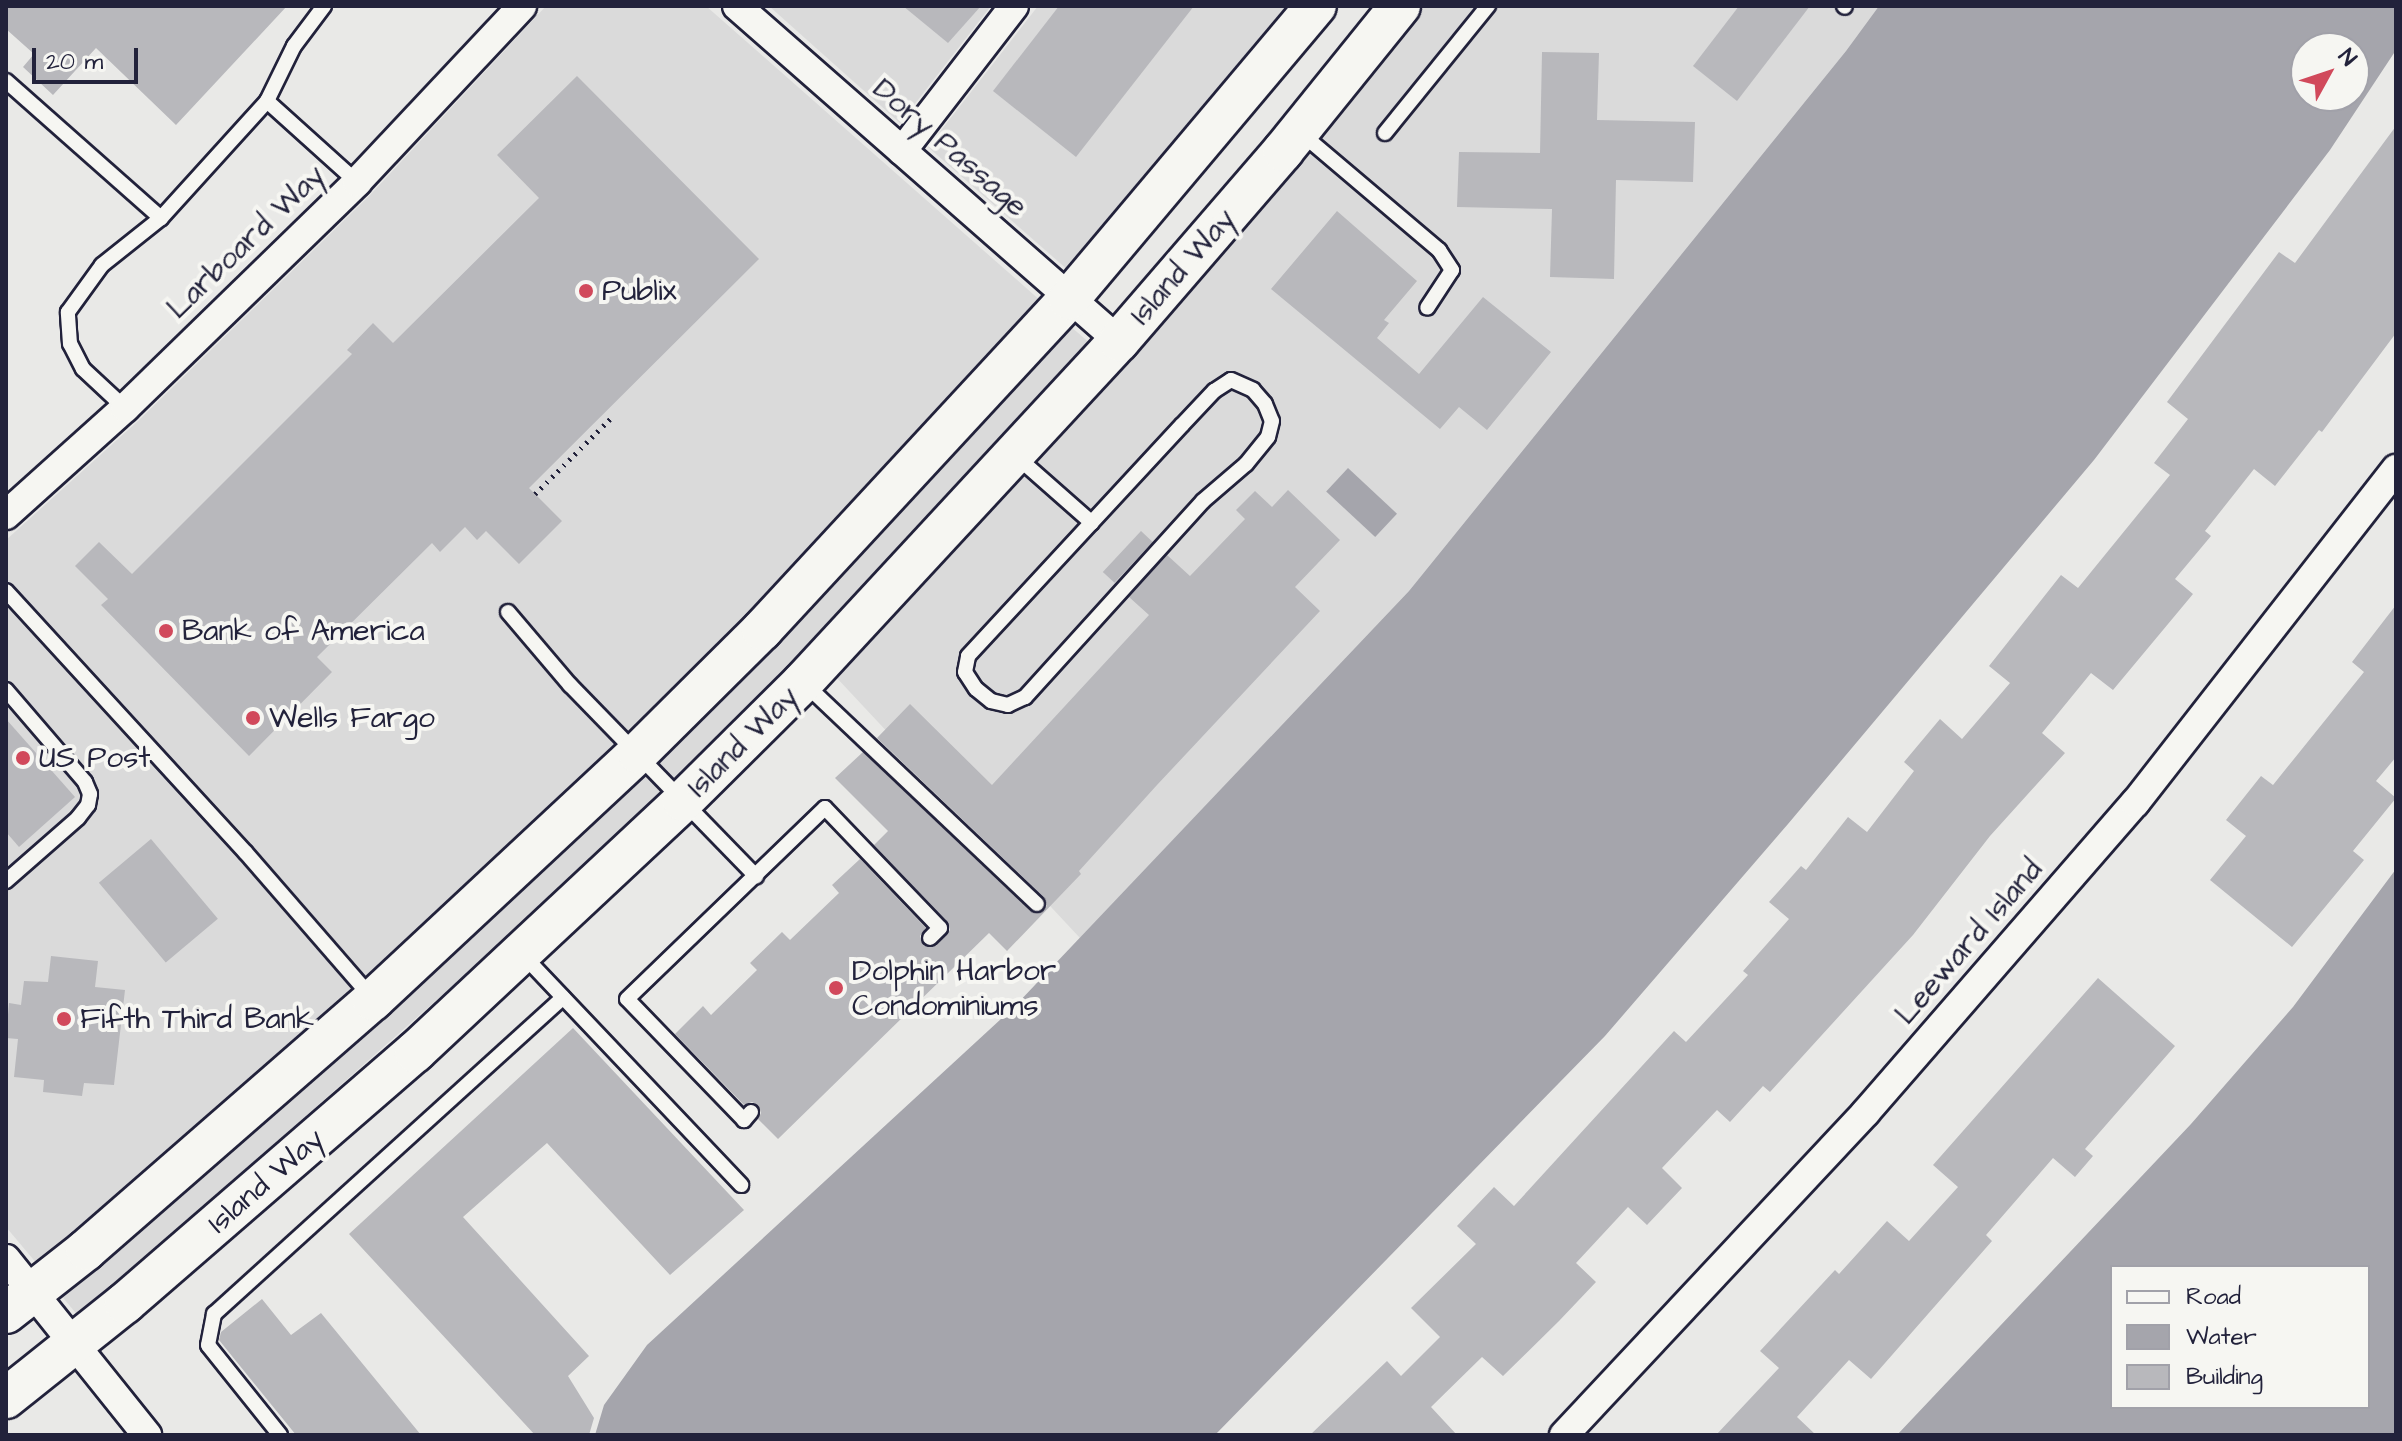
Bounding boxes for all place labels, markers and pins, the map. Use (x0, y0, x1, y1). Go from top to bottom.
place label: Publix (602, 273, 677, 309)
marker: Publix (577, 282, 595, 300)
place label: Bank of America (182, 613, 425, 649)
marker: Bank of America (157, 622, 175, 640)
place label: Wells Fargo (269, 700, 435, 736)
marker: Wells Fargo (244, 709, 262, 727)
place label: US Post (39, 740, 150, 776)
marker: US Post (14, 749, 32, 767)
place label: Dolphin Harbor Condominiums (852, 953, 1056, 1024)
marker: Dolphin Harbor Condominiums (827, 979, 845, 997)
place label: Fifth Third Bank (80, 1001, 314, 1037)
marker: Fifth Third Bank (55, 1010, 73, 1028)

